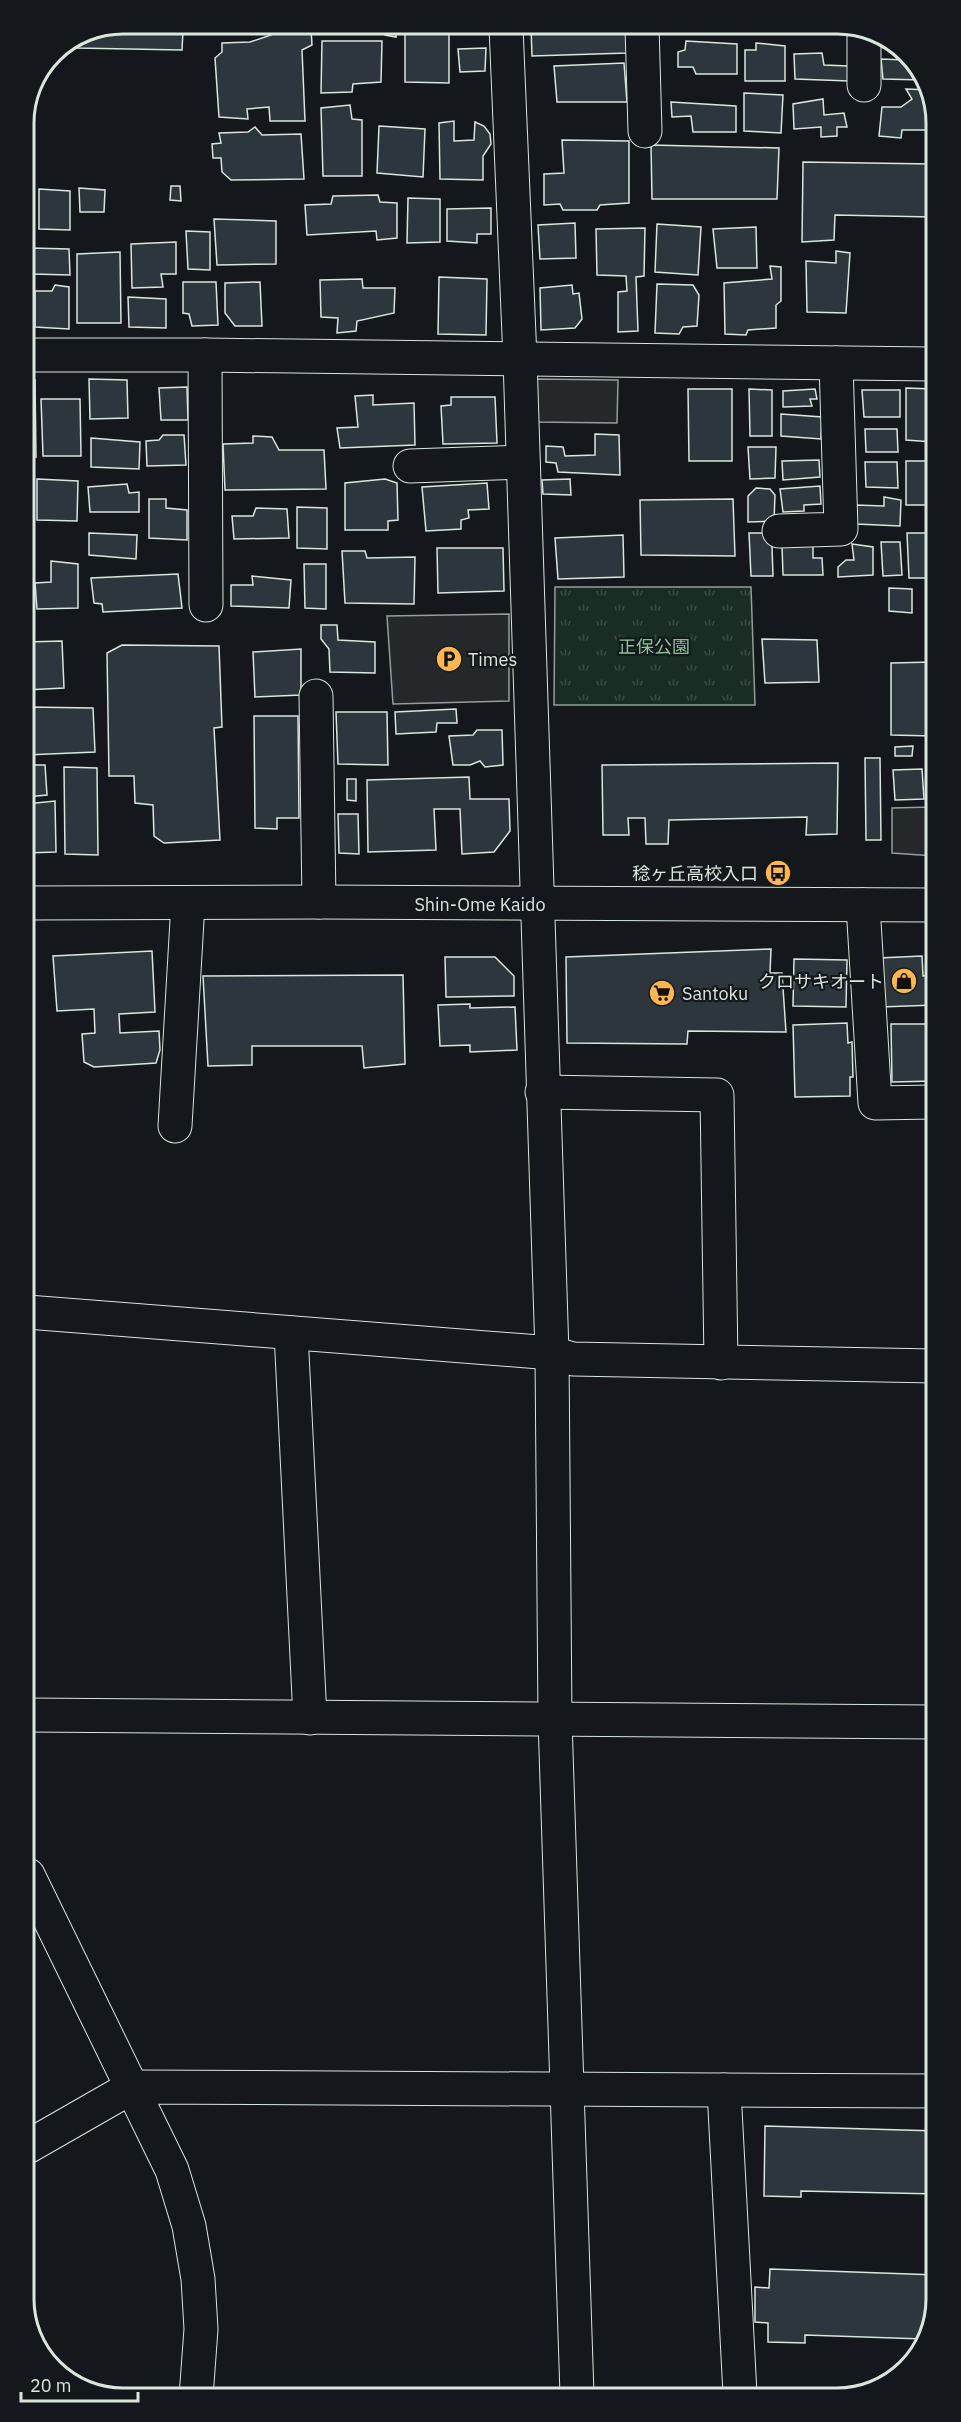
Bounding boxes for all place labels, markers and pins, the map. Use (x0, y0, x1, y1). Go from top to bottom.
parking icon: Times (434, 644, 464, 674)
place label: Times (468, 648, 517, 671)
bus stop icon: 稔ヶ丘高校入口 (763, 858, 793, 888)
place label: 稔ヶ丘高校入口 (632, 862, 758, 885)
shop icon: クロサキオート (889, 966, 919, 996)
place label: クロサキオート (758, 970, 884, 993)
supermarket icon: Santoku (647, 978, 677, 1008)
place label: Santoku (682, 982, 748, 1005)

